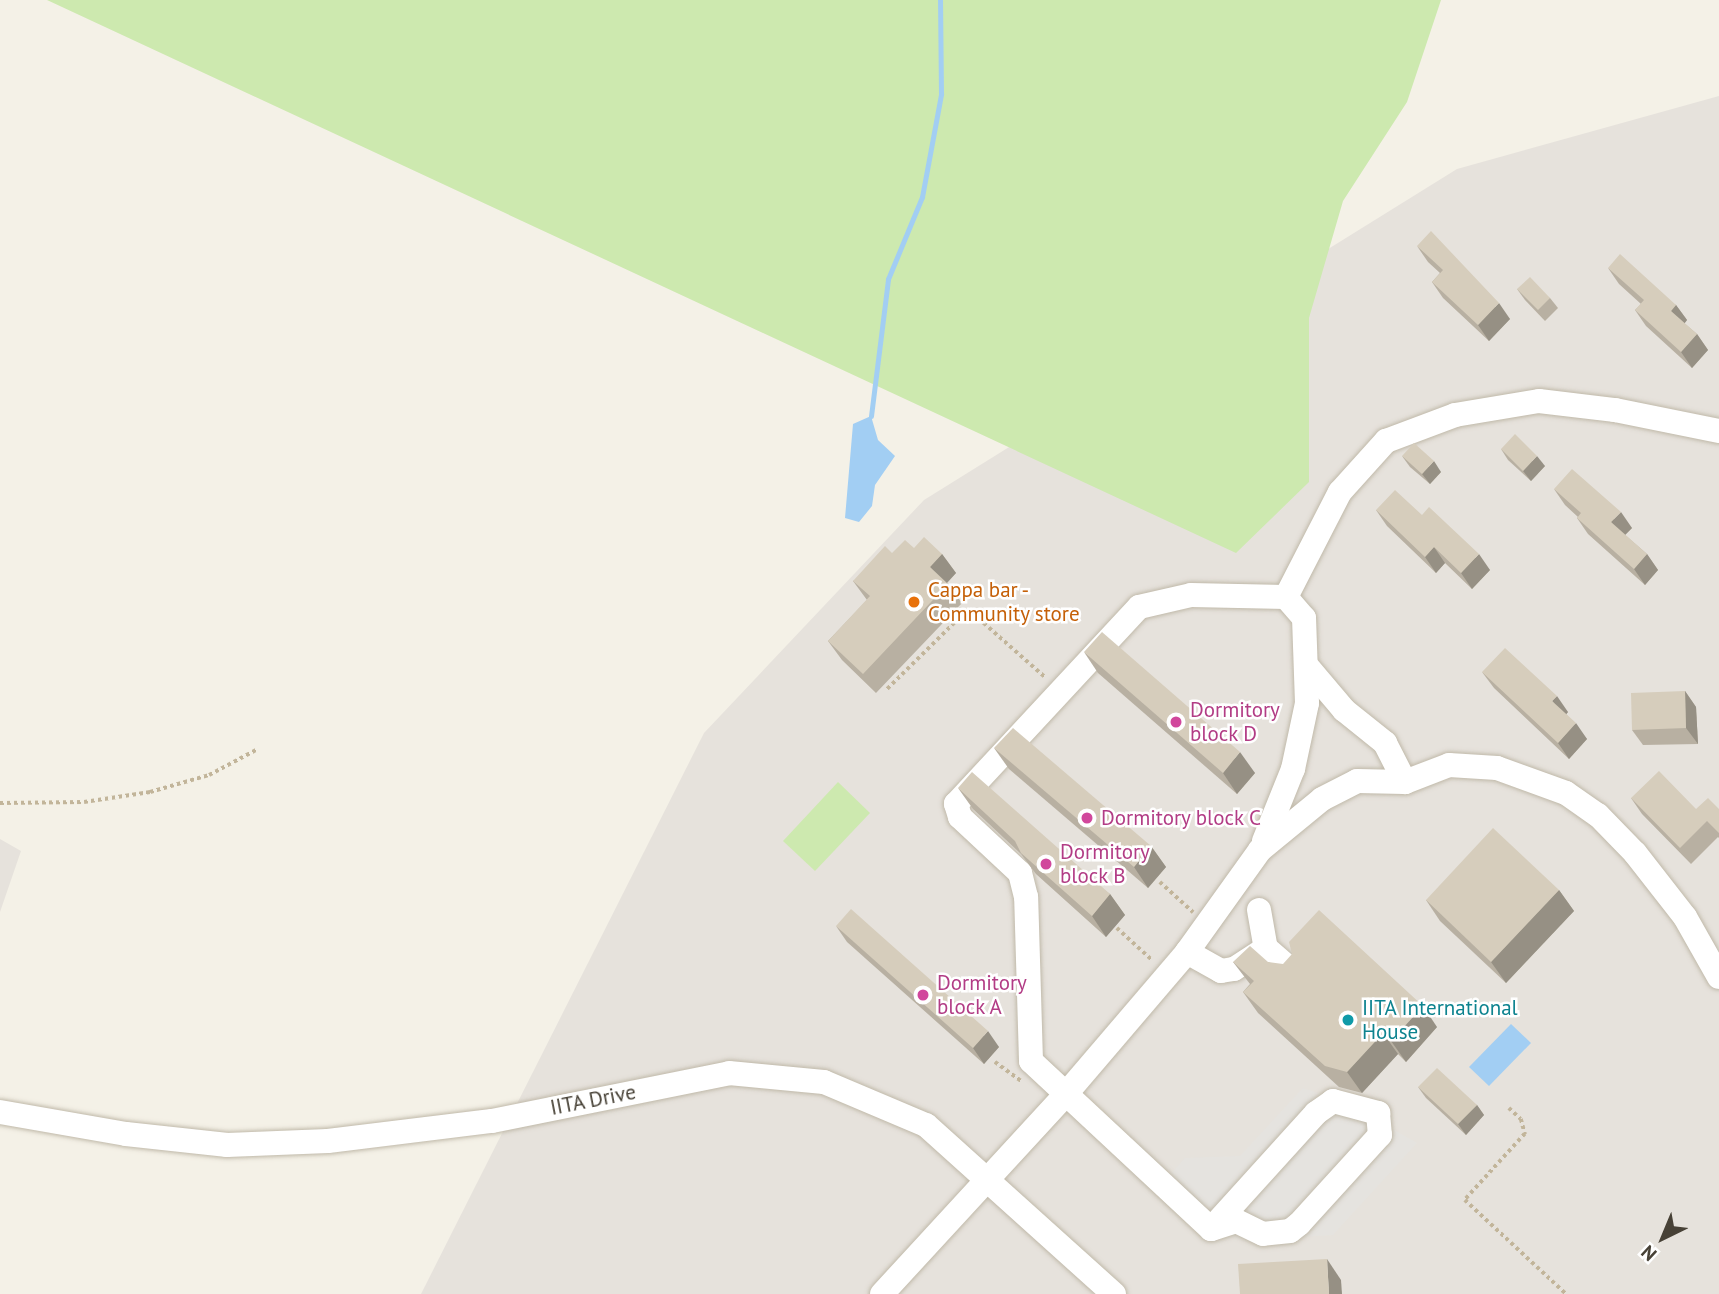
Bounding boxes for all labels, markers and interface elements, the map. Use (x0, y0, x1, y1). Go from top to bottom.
place label: Cappa bar - Community store (928, 577, 1080, 627)
marker: Cappa bar - Community store (906, 594, 922, 610)
place label: Dormitory block D (1190, 697, 1280, 747)
marker: Dormitory block D (1168, 714, 1184, 730)
place label: Dormitory block C (1101, 805, 1262, 831)
marker: Dormitory block C (1079, 810, 1095, 826)
place label: Dormitory block B (1060, 839, 1150, 889)
marker: Dormitory block B (1038, 856, 1054, 872)
place label: Dormitory block A (937, 970, 1027, 1020)
marker: Dormitory block A (915, 987, 931, 1003)
place label: IITA International House (1362, 995, 1519, 1045)
marker: IITA International House (1340, 1012, 1356, 1028)
street label: IITA Drive (548, 1079, 638, 1121)
north arrow (1628, 1203, 1698, 1273)
text: N (1636, 1240, 1661, 1266)

